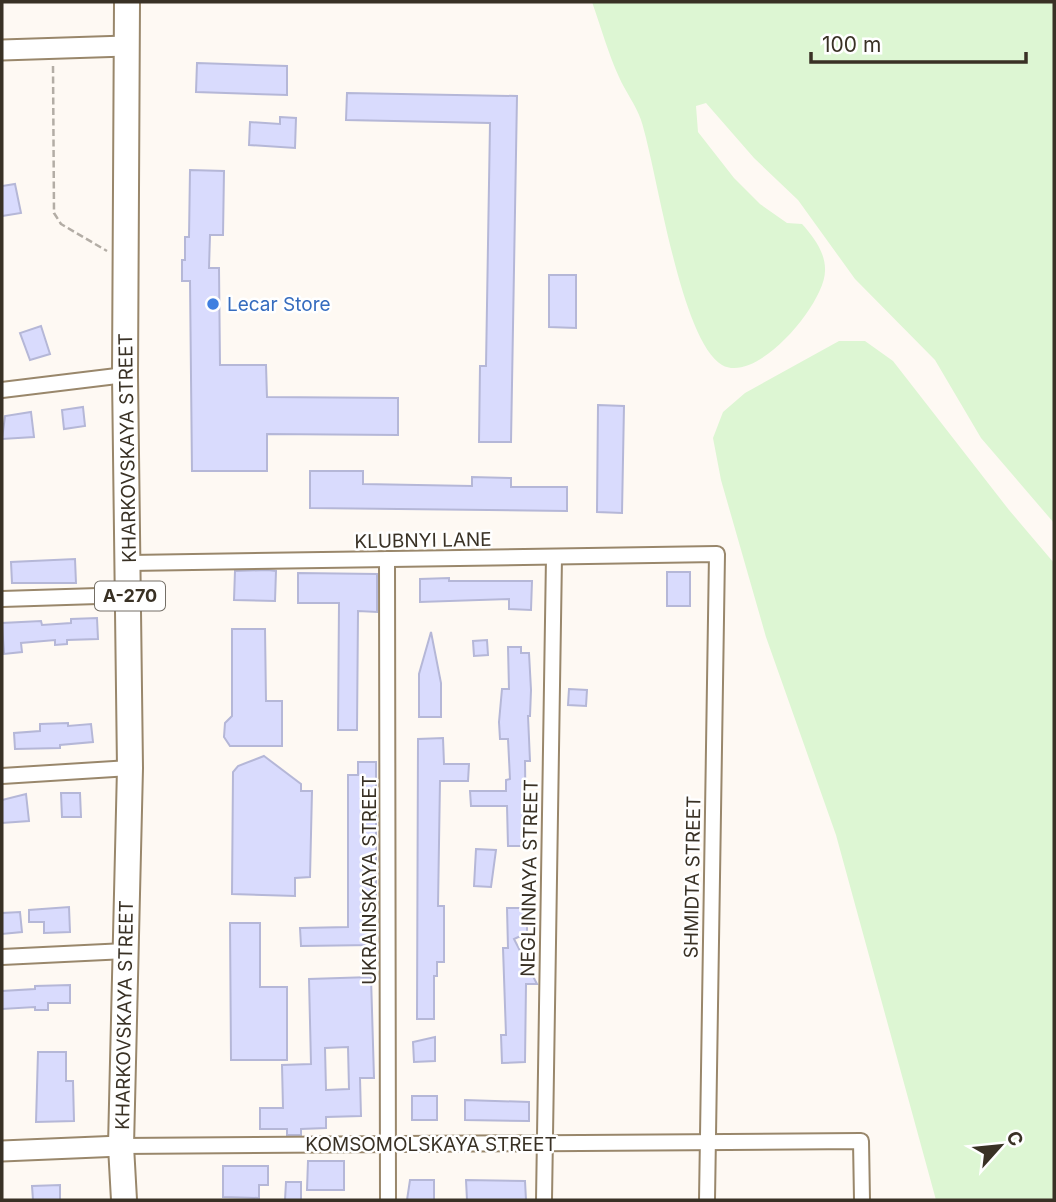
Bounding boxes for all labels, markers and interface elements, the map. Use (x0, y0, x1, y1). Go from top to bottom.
scale bar (811, 21, 1026, 65)
text: 100 m (822, 32, 881, 57)
place label: Lecar Store (227, 293, 331, 316)
marker: Lecar Store (205, 296, 221, 312)
street label: KHARKOVSKAYA STREET (114, 333, 141, 563)
street label: KLUBNYI LANE (354, 528, 492, 553)
road number: А-270 (95, 582, 165, 610)
street label: UKRAINSKAYA STREET (358, 775, 381, 985)
street label: NEGLINNAYA STREET (516, 779, 543, 977)
street label: SHMIDTA STREET (680, 796, 705, 959)
street label: KHARKOVSKAYA STREET (111, 900, 138, 1130)
north arrow (965, 1111, 1035, 1181)
text: С (1001, 1127, 1028, 1150)
street label: KOMSOMOLSKAYA STREET (305, 1133, 557, 1156)

